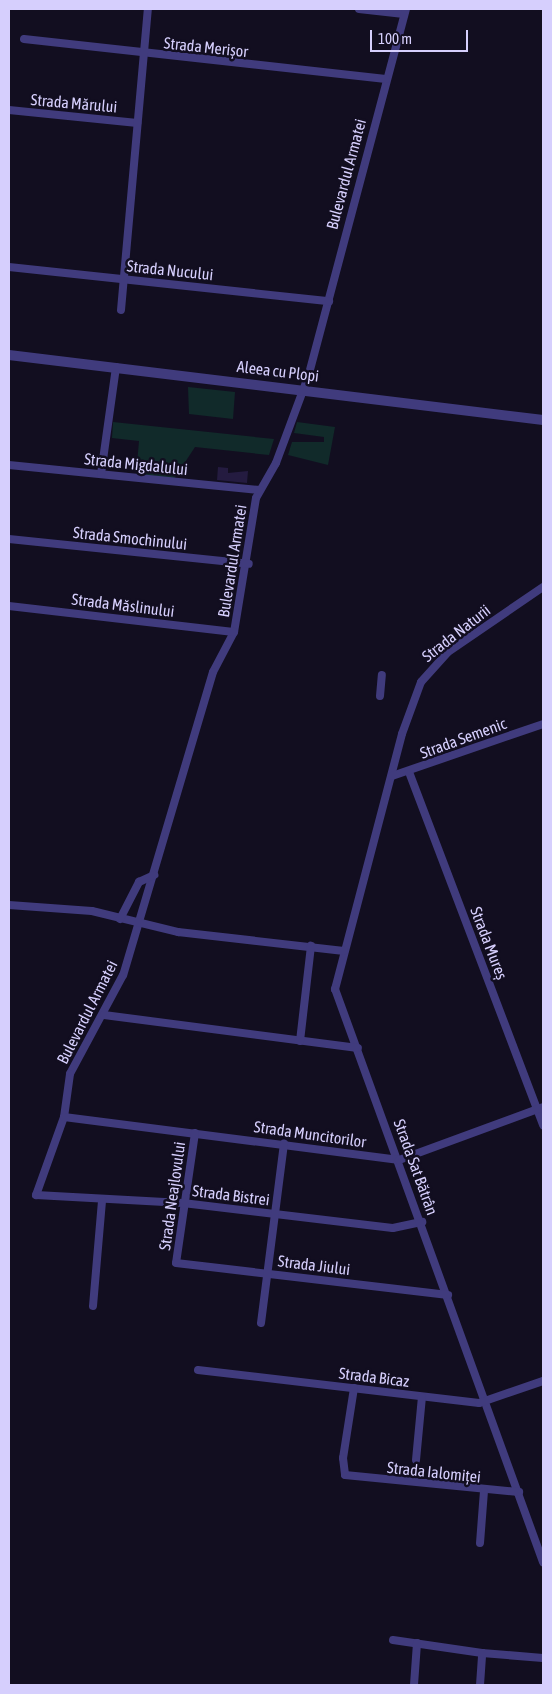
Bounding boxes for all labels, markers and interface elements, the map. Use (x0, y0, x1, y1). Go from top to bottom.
scale bar (372, 20, 470, 52)
text: 100 m (378, 30, 412, 47)
street label: Strada Merișor (163, 33, 249, 61)
street label: Strada Mărului (30, 90, 118, 116)
street label: Bulevardul Armatei (322, 117, 370, 231)
street label: Strada Nucului (126, 256, 214, 284)
street label: Aleea cu Plopi (236, 356, 320, 386)
street label: Strada Migdalului (83, 449, 189, 479)
street label: Bulevardul Armatei (214, 503, 250, 619)
street label: Strada Smochinului (72, 522, 188, 554)
street label: Strada Măslinului (71, 589, 175, 621)
street label: Strada Naturii (418, 600, 494, 666)
street label: Strada Semenic (417, 714, 509, 762)
street label: Strada Mureș (466, 904, 512, 982)
street label: Bulevardul Armatei (53, 957, 121, 1067)
street label: Strada Sat Bătrân (390, 1116, 442, 1218)
street label: Strada Muncitorilor (253, 1117, 367, 1151)
street label: Strada Neajlovului (155, 1140, 189, 1252)
street label: Strada Bistrei (191, 1181, 271, 1209)
street label: Strada Jiului (277, 1251, 351, 1279)
street label: Strada Bicaz (338, 1363, 410, 1391)
street label: Strada Ialomiței (386, 1458, 482, 1486)

